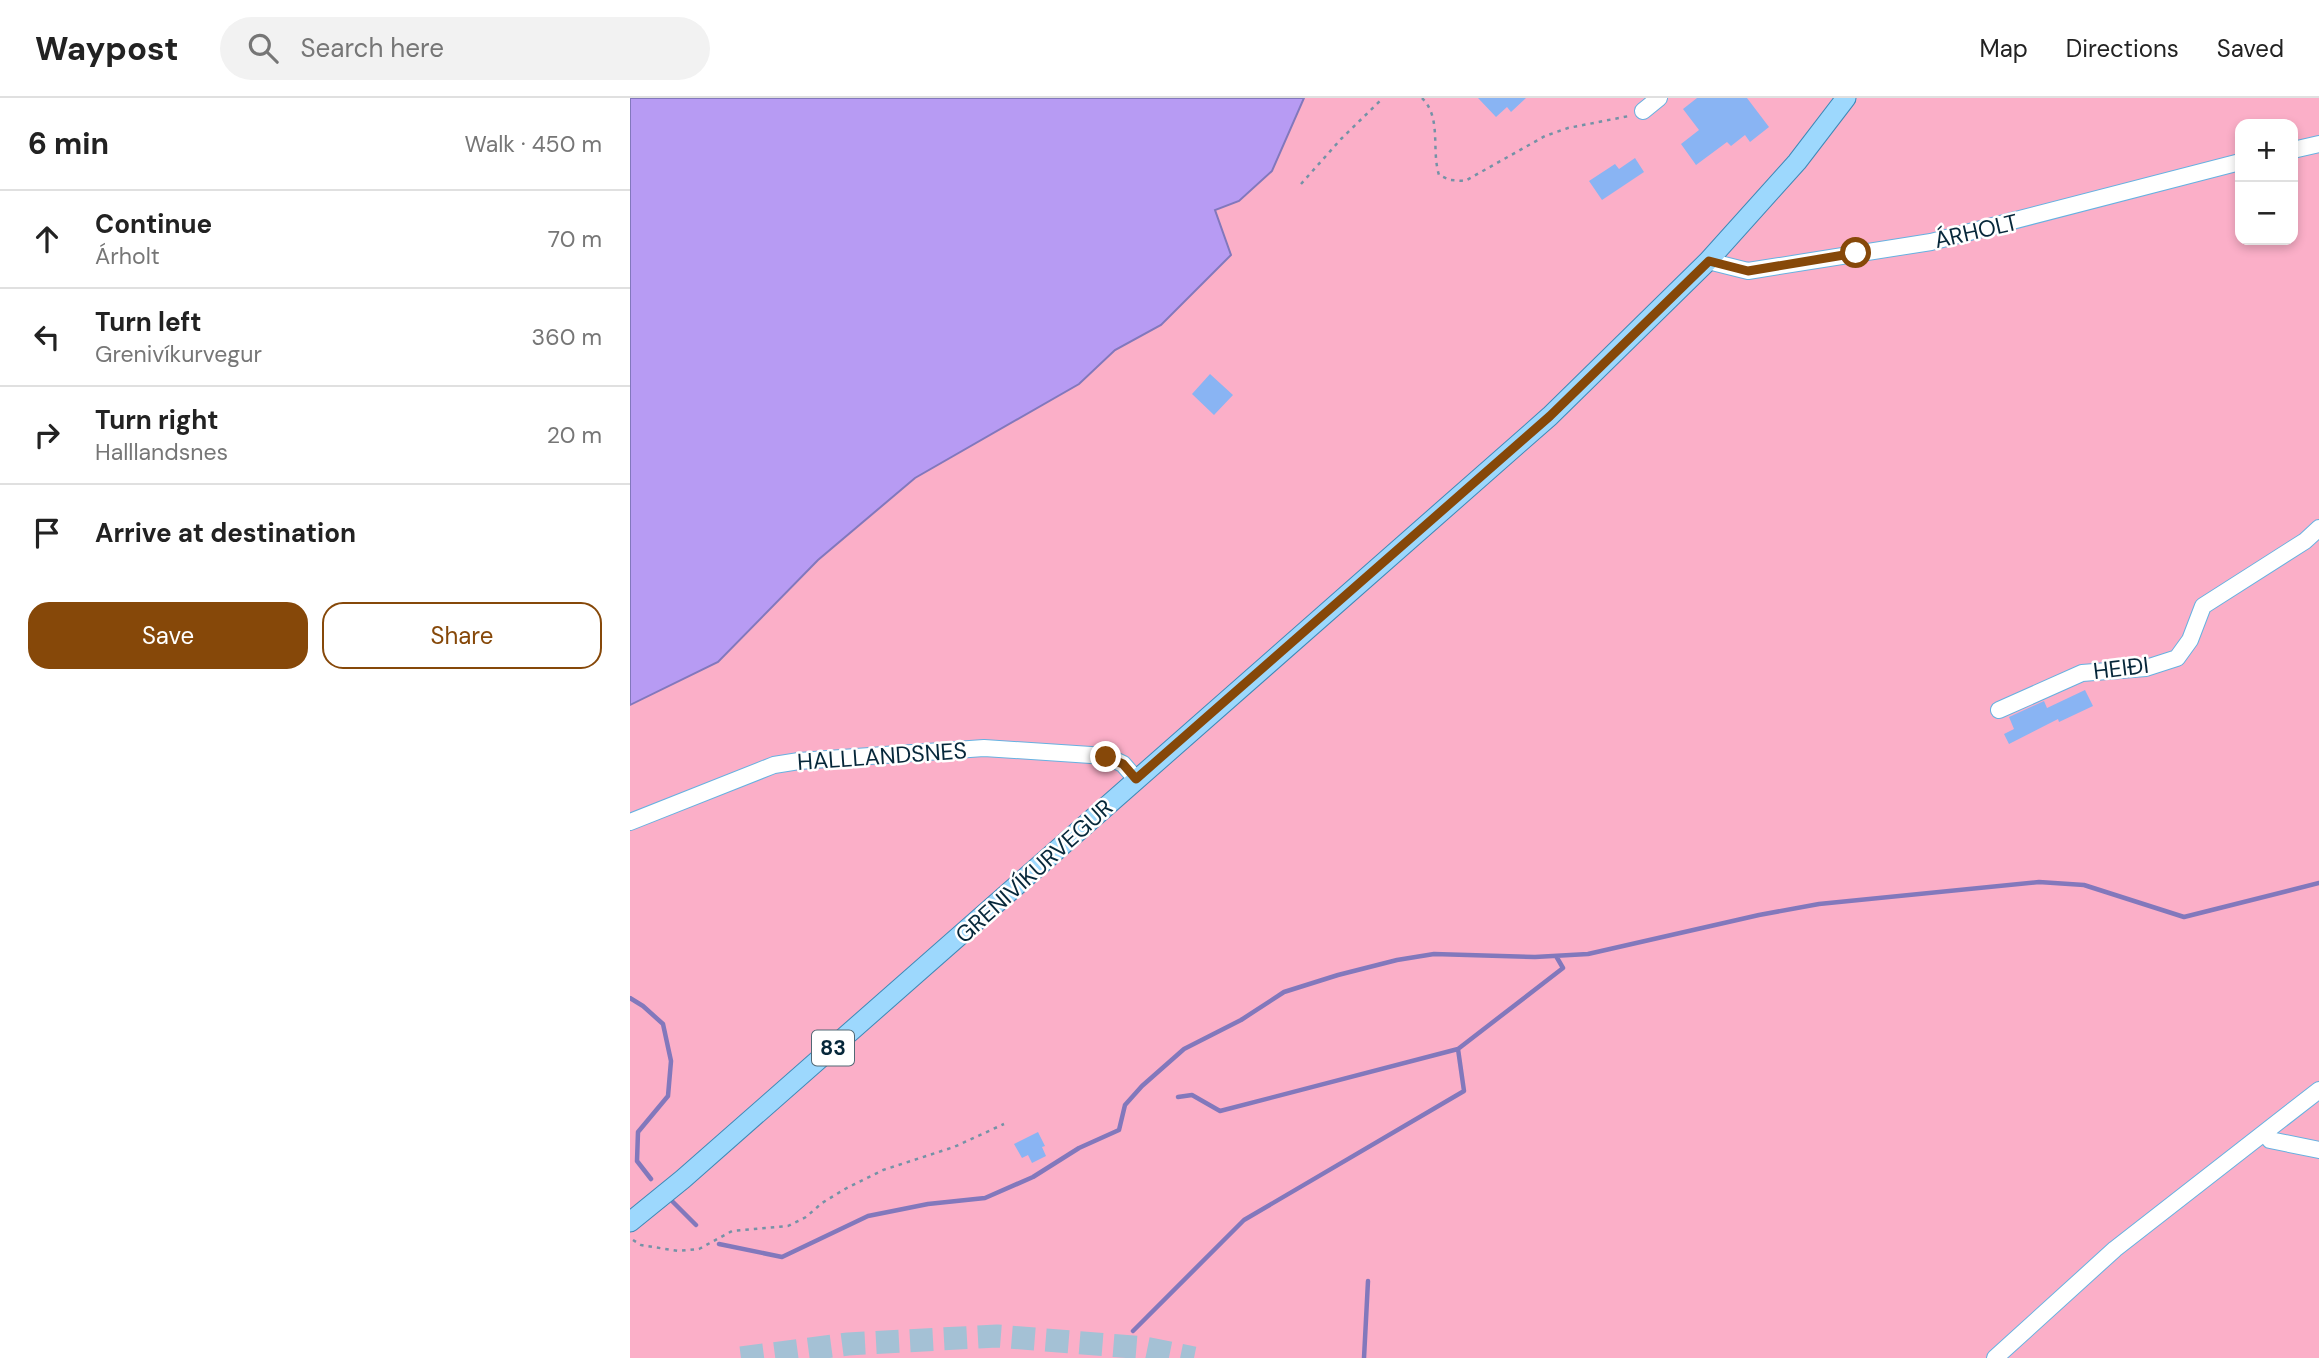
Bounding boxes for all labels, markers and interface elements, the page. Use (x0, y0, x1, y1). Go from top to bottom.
search box (220, 17, 710, 80)
text: Waypost (35, 27, 178, 70)
icon: search (244, 29, 282, 67)
text: Search here (300, 31, 444, 65)
text: Map (1980, 33, 2028, 64)
text: Directions (2066, 33, 2179, 64)
text: Saved (2217, 33, 2284, 64)
map controls (2235, 119, 2298, 245)
button: + (2235, 119, 2298, 182)
text: 6 min (28, 124, 109, 163)
text: Walk · 450 m (465, 129, 602, 159)
button: − (2235, 182, 2298, 245)
text: Continue (95, 207, 212, 241)
street label: ÁRHOLT (1931, 207, 2021, 255)
icon: ahead (28, 220, 66, 258)
text: 70 m (548, 224, 602, 254)
route start (1840, 237, 1871, 268)
text: Árholt (95, 241, 160, 271)
text: Turn left (95, 305, 202, 339)
icon: left (28, 318, 66, 356)
text: 360 m (532, 322, 602, 352)
text: Grenivíkurvegur (95, 339, 262, 369)
text: Turn right (95, 403, 219, 437)
icon: right (28, 416, 66, 454)
text: 20 m (547, 420, 602, 450)
text: Halllandsnes (95, 437, 228, 467)
icon: arrive (28, 514, 66, 552)
text: Arrive at destination (95, 516, 356, 550)
button: Save (28, 602, 308, 669)
button: Share (322, 602, 602, 669)
street label: HEIÐI (2092, 650, 2150, 686)
street label: HALLLANDSNES (796, 735, 968, 777)
route end (1090, 741, 1121, 772)
street label: GRENIVÍKURVEGUR (949, 792, 1119, 950)
road number: 83 (812, 1030, 854, 1066)

